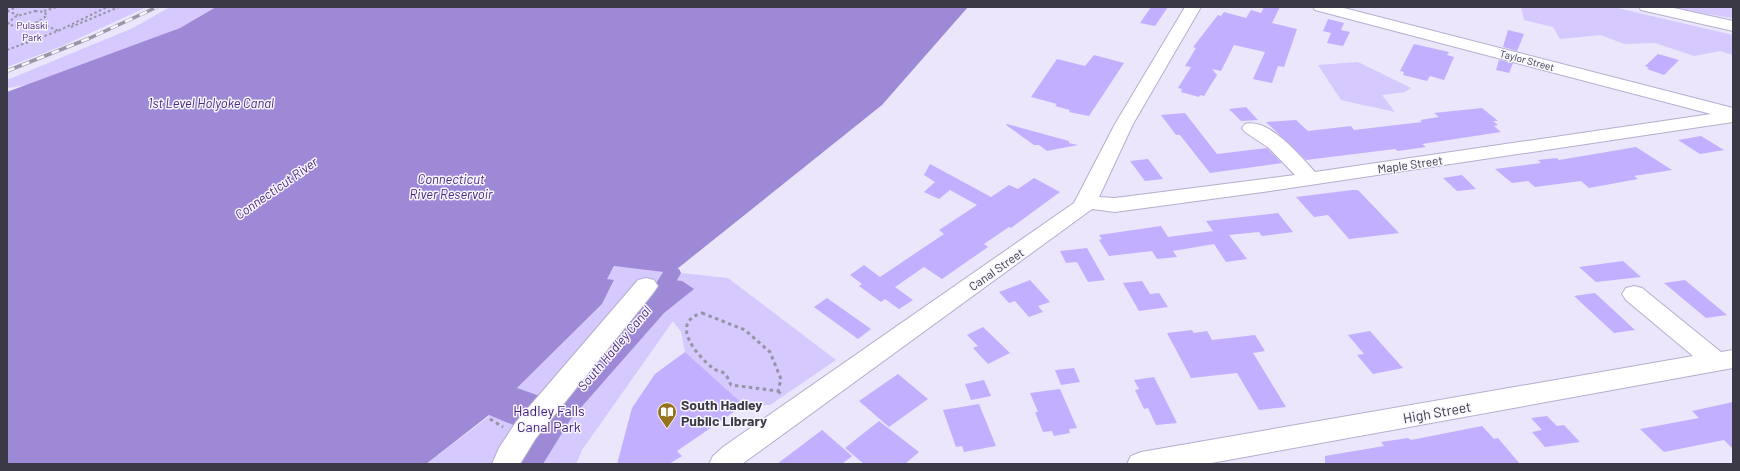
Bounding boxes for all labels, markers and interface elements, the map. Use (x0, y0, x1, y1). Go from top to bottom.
park label: Pulaski Park (16, 19, 48, 43)
street label: Taylor Street (1498, 47, 1556, 73)
water label: 1st Level Holyoke Canal (148, 95, 274, 111)
street label: Maple Street (1377, 152, 1443, 176)
water label: Connecticut River (231, 153, 321, 223)
water label: Connecticut River Reservoir (409, 171, 493, 202)
street label: Canal Street (966, 245, 1026, 293)
water label: South Hadley Canal (574, 302, 654, 394)
place label: South Hadley Public Library (681, 396, 767, 429)
street label: High Street (1402, 398, 1472, 426)
library icon: South Hadley Public Library (656, 401, 678, 429)
park label: Hadley Falls Canal Park (513, 402, 585, 435)

